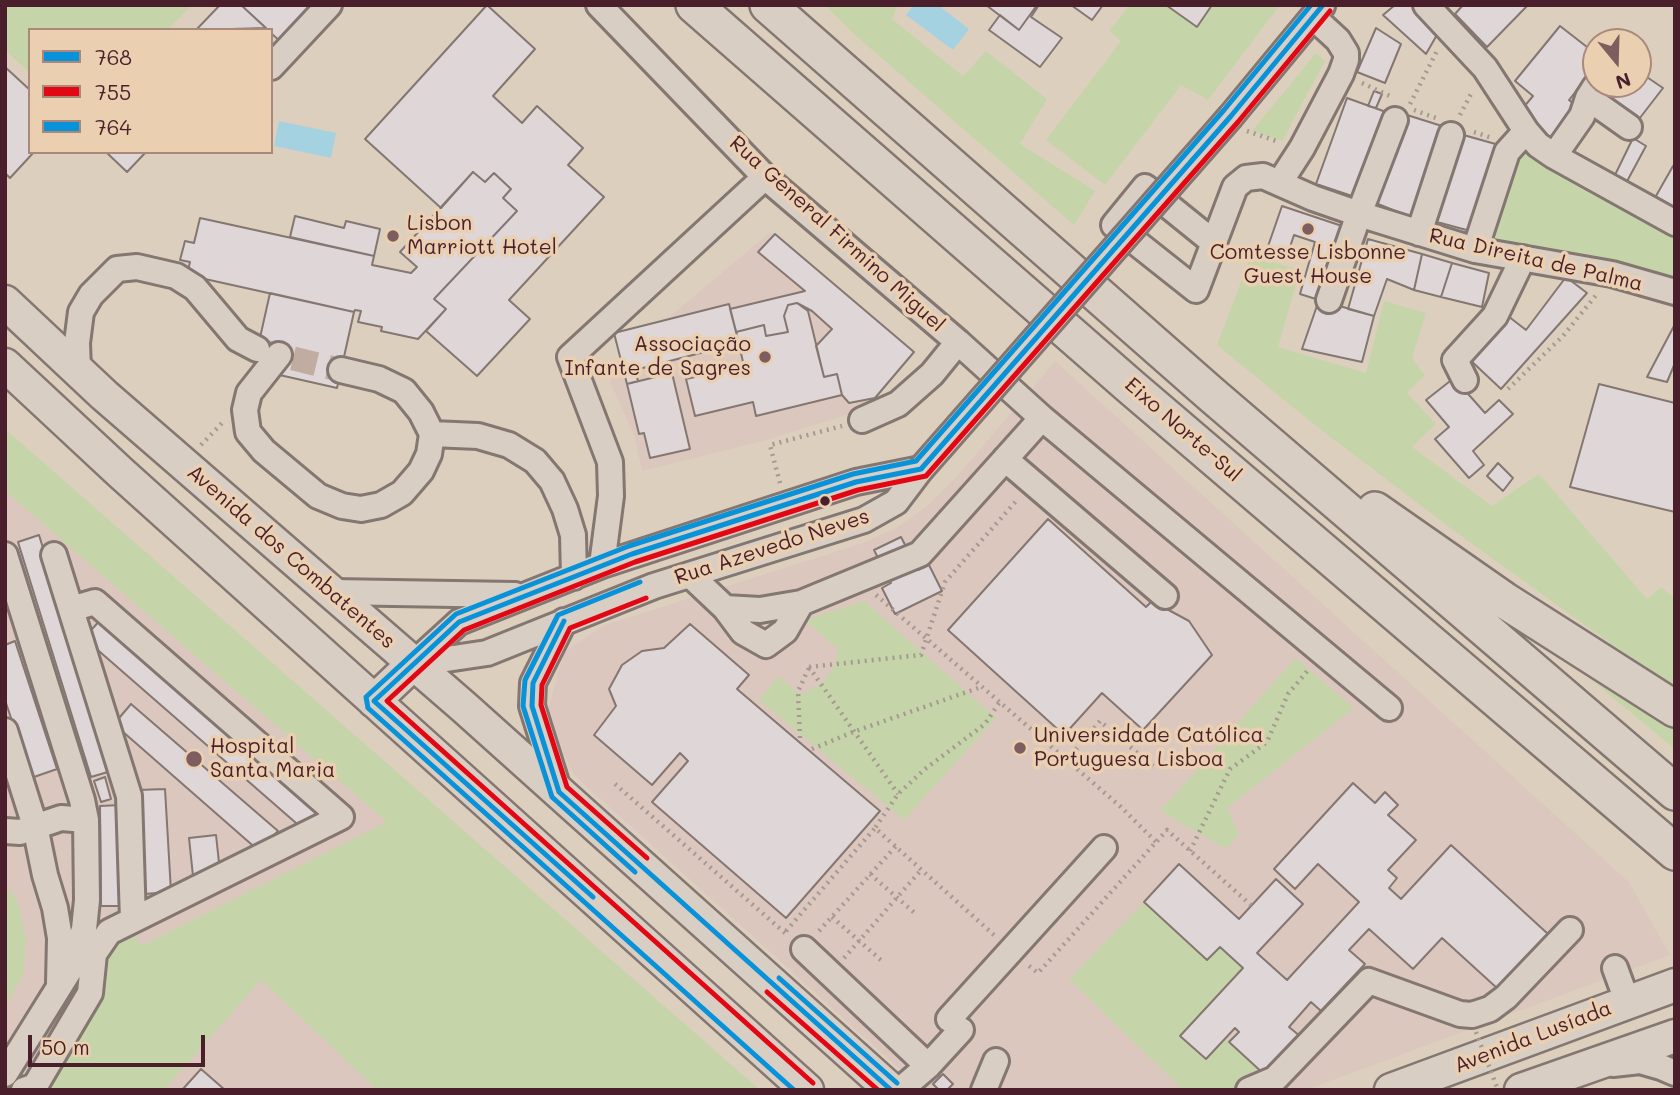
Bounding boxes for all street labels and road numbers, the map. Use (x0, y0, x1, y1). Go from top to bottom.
street label: Rua General Firmino Miguel (724, 131, 950, 337)
street label: Rua Direita de Palma (1427, 223, 1645, 297)
street label: Eixo Norte-Sul (1119, 372, 1247, 488)
street label: Avenida dos Combatentes (182, 460, 400, 654)
street label: Rua Azevedo Neves (671, 504, 873, 590)
street label: Avenida Lusíada (1451, 995, 1615, 1079)

